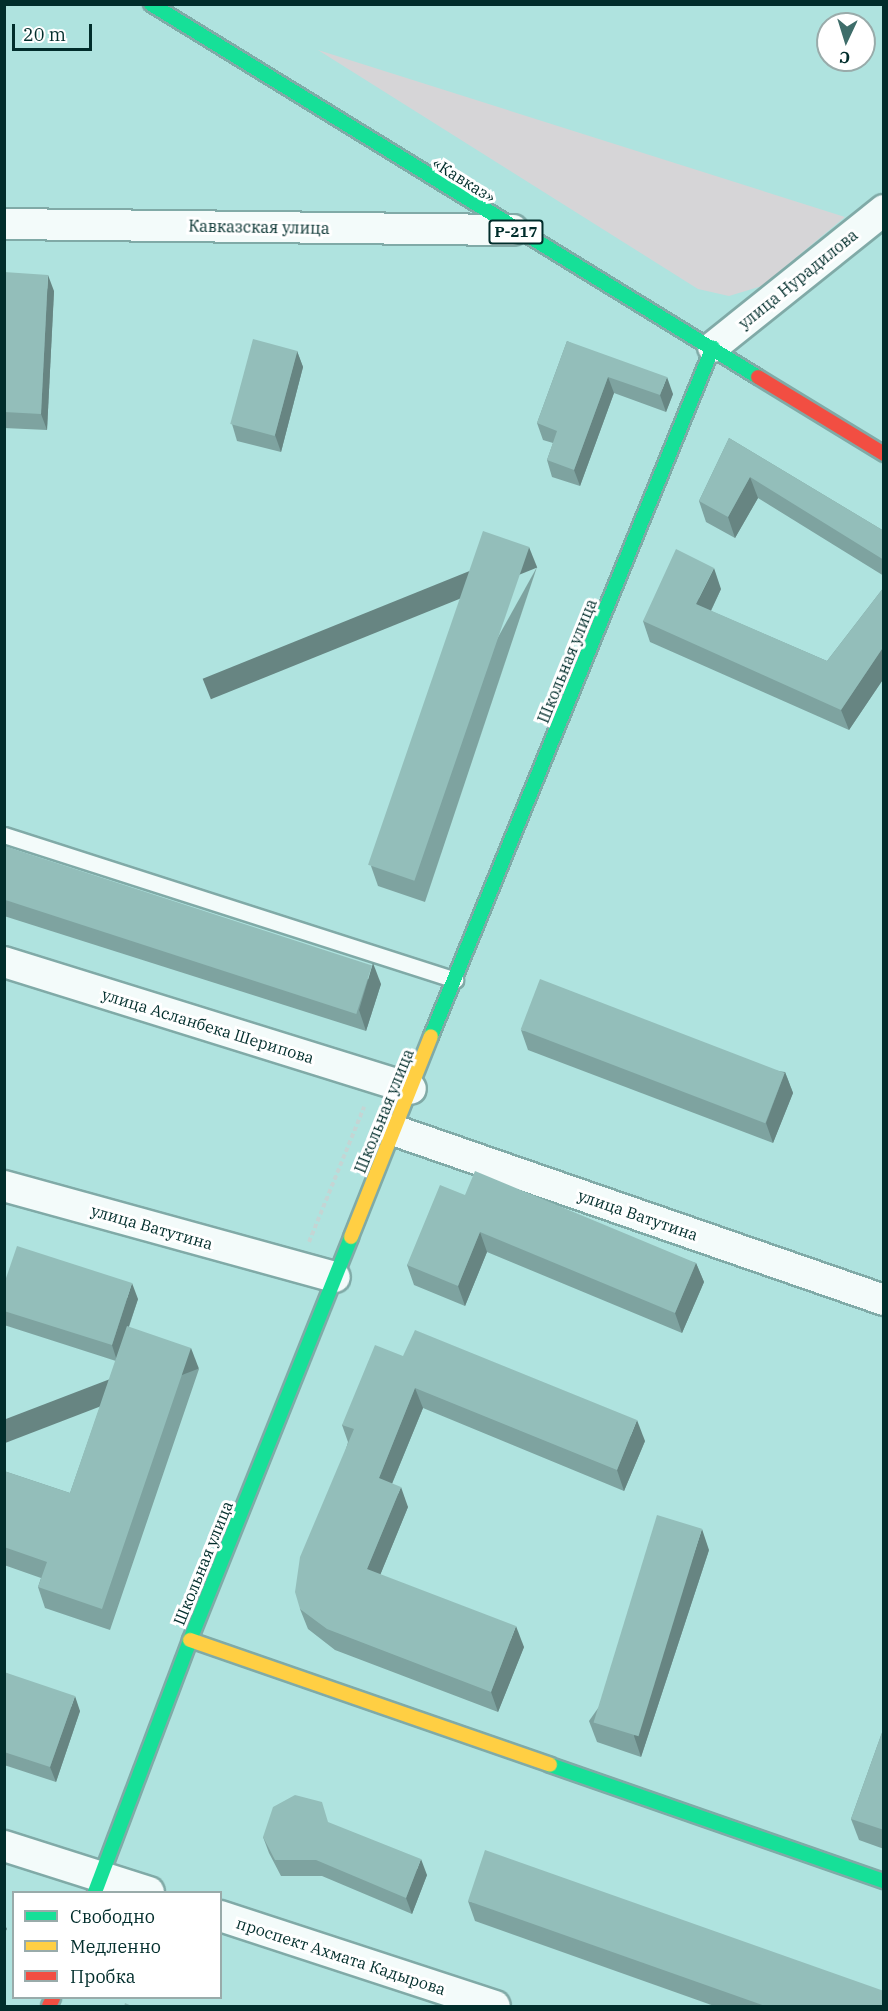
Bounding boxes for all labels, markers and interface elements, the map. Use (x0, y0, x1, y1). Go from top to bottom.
scale bar (15, 12, 94, 50)
north arrow (816, 12, 876, 72)
text: 20 m (23, 23, 66, 46)
text: С (839, 48, 851, 68)
street label: «Кавказ» (429, 153, 499, 207)
street label: Кавказская улица (188, 216, 330, 238)
road number: Р-217 (488, 220, 544, 244)
street label: улица Нурадилова (735, 225, 861, 333)
street label: Школьная улица (533, 596, 601, 726)
street label: улица Асланбека Шерипова (100, 985, 316, 1067)
street label: Школьная улица (350, 1046, 418, 1176)
street label: улица Ватутина (575, 1185, 701, 1245)
street label: улица Ватутина (89, 1200, 215, 1254)
street label: Школьная улица (169, 1498, 237, 1628)
legend (12, 1891, 222, 1999)
text: Свободно (70, 1905, 155, 1928)
street label: проспект Ахмата Кадырова (234, 1913, 448, 1999)
text: Медленно (70, 1935, 161, 1958)
text: Пробка (70, 1965, 136, 1988)

